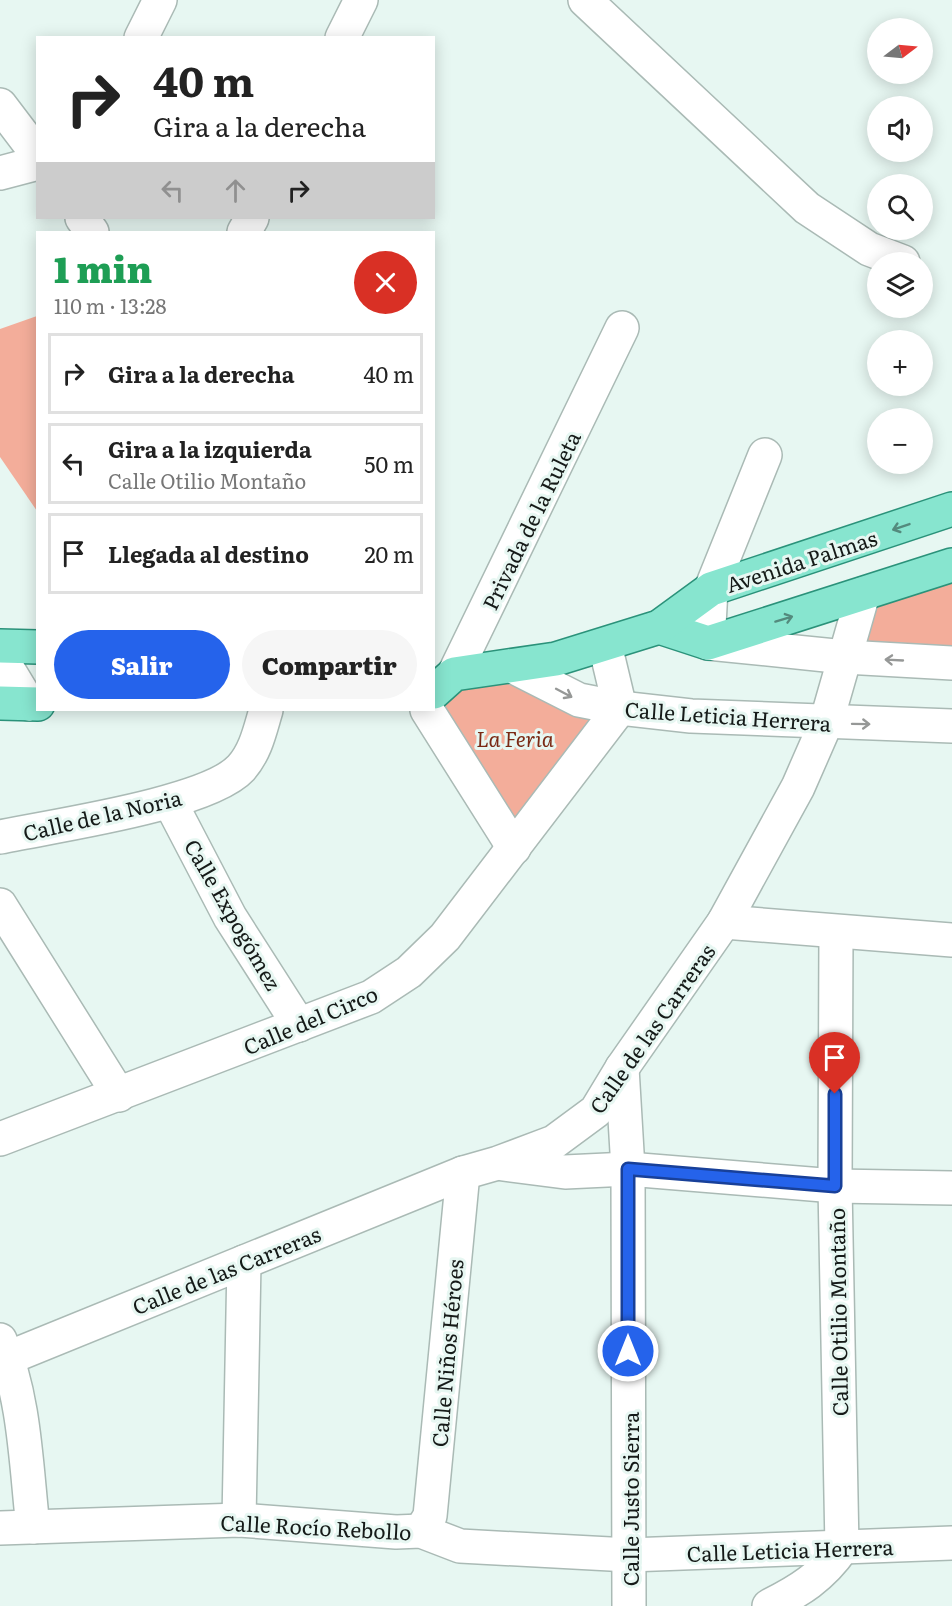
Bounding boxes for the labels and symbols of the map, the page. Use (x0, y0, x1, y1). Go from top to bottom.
north arrow (867, 18, 933, 84)
street label: Privada de la Ruleta (473, 425, 587, 615)
street label: Avenida Palmas (721, 521, 881, 599)
one-way arrow (892, 522, 911, 533)
one-way arrow (774, 613, 793, 624)
one-way arrow (884, 654, 904, 665)
one-way arrow (555, 687, 572, 699)
street label: Calle Leticia Herrera (624, 692, 833, 738)
one-way arrow (850, 718, 870, 730)
park label: La Feria (476, 722, 554, 753)
street label: Calle de la Noria (20, 781, 185, 847)
street label: Calle Expogómez (178, 833, 290, 995)
street label: Calle de las Carreras (581, 937, 721, 1119)
street label: Calle del Circo (238, 977, 382, 1061)
pin (809, 1032, 860, 1094)
street label: Calle Otilio Montaño (820, 1208, 854, 1416)
street label: Calle de las Carreras (127, 1217, 325, 1321)
street label: Calle Niños Héroes (422, 1258, 470, 1448)
position arrow (596, 1319, 660, 1383)
street label: Calle Justo Sierra (614, 1411, 645, 1586)
street label: Calle Rocío Rebollo (220, 1506, 412, 1546)
street label: Calle Leticia Herrera (686, 1530, 895, 1568)

